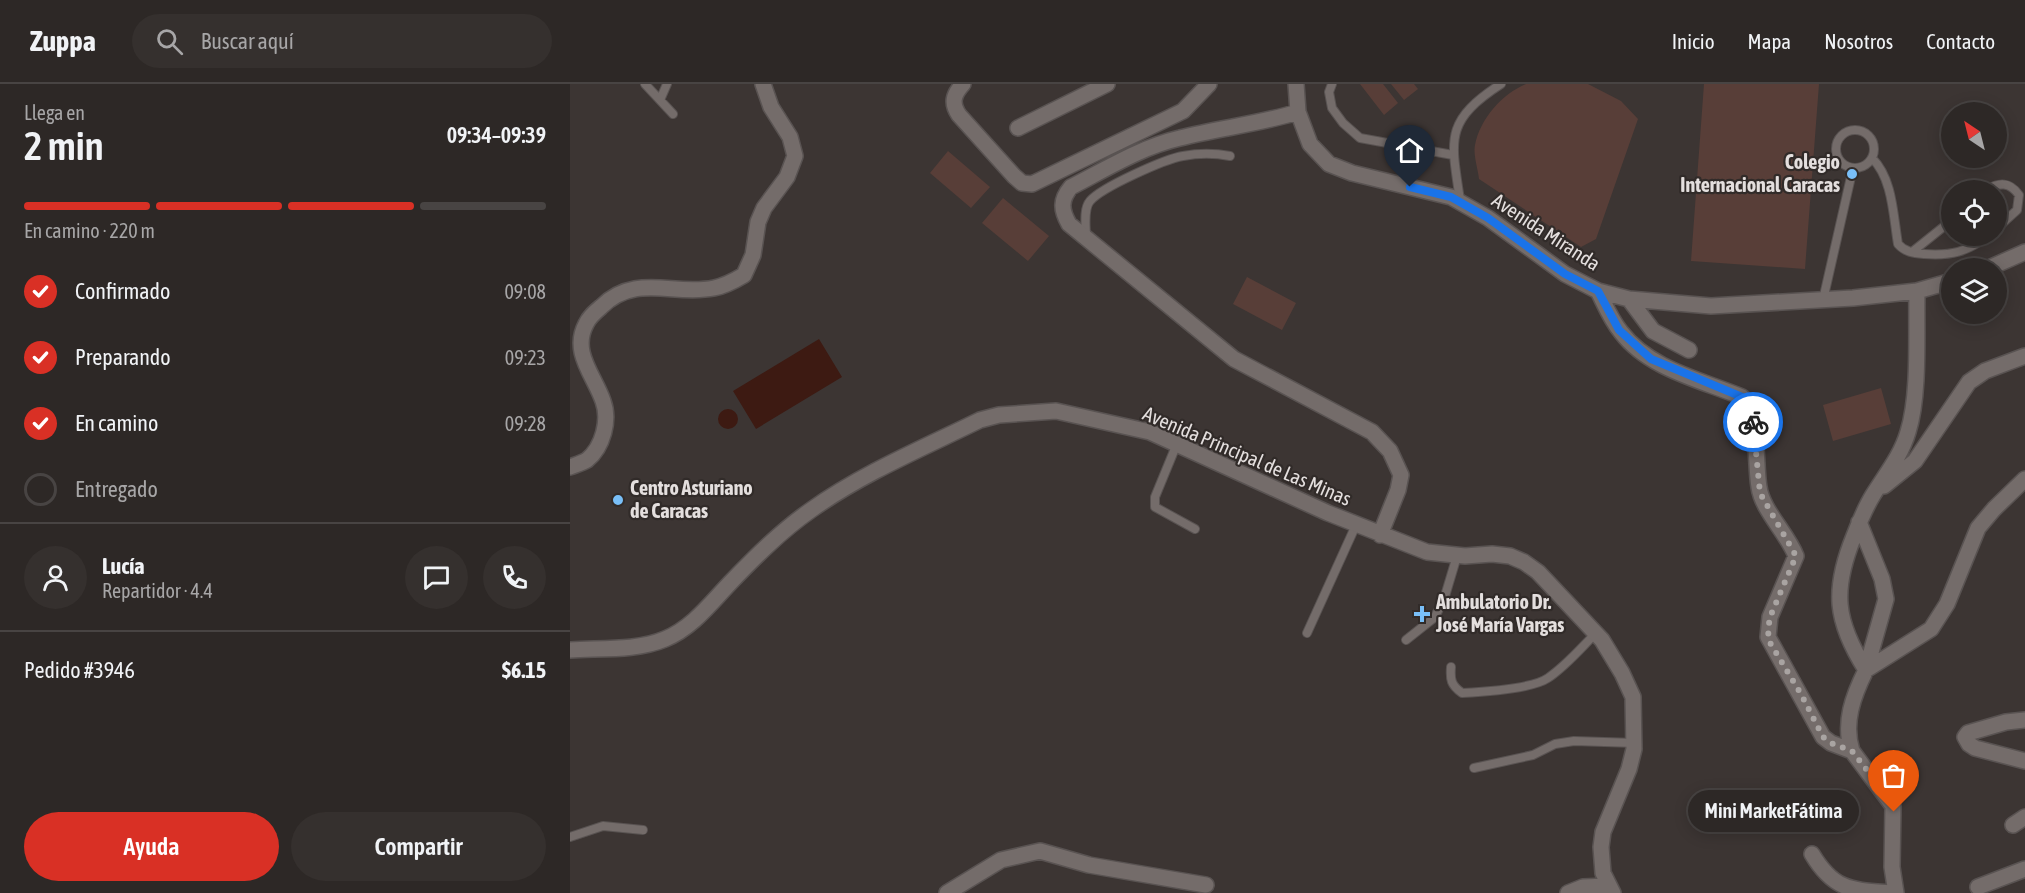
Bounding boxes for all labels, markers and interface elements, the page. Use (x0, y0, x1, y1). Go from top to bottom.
search box (132, 14, 552, 68)
text: Zuppa (30, 25, 96, 57)
icon: search (153, 25, 186, 58)
text: Buscar aquí (201, 28, 294, 54)
text: Inicio (1672, 29, 1715, 53)
text: Mapa (1748, 29, 1791, 53)
text: Nosotros (1824, 29, 1893, 53)
text: Contacto (1926, 29, 1995, 53)
text: Llega en (24, 101, 85, 124)
north arrow (1941, 102, 2007, 168)
map controls (1941, 102, 2007, 324)
text: 09:34–09:39 (447, 122, 546, 148)
text: 2 min (24, 124, 104, 168)
pin (1384, 125, 1435, 187)
icon: home (1393, 134, 1426, 167)
place label: Colegio Internacional Caracas (1680, 150, 1840, 196)
marker: Colegio Internacional Caracas (1845, 167, 1859, 181)
button: locate (1941, 180, 2007, 246)
street label: Avenida Miranda (1488, 188, 1605, 275)
text: En camino · 220 m (24, 219, 155, 242)
button: layers (1941, 258, 2007, 324)
icon: check (24, 275, 57, 308)
text: Confirmado (75, 278, 170, 304)
text: 09:08 (504, 280, 546, 303)
icon: check (24, 341, 57, 374)
text: Preparando (75, 344, 171, 370)
text: 09:23 (505, 346, 546, 369)
courier (1723, 392, 1783, 452)
street label: Avenida Principal de Las Minas (1140, 401, 1355, 510)
icon: bike (1737, 406, 1770, 439)
icon: check (24, 407, 57, 440)
text: En camino (75, 410, 158, 436)
text: 09:28 (505, 412, 546, 435)
text: Entregado (75, 476, 158, 502)
place label: Centro Asturiano de Caracas (630, 476, 753, 522)
marker: Centro Asturiano de Caracas (611, 493, 625, 507)
button: person (24, 546, 87, 609)
button: chat (405, 546, 468, 609)
button: phone (483, 546, 546, 609)
text: Lucía (102, 553, 145, 579)
text: Repartidor · 4.4 (102, 579, 213, 602)
place label: Ambulatorio Dr. José María Vargas (1435, 590, 1564, 636)
marker: Ambulatorio Dr. José María Vargas (1413, 605, 1431, 623)
text: Pedido #3946 (24, 657, 135, 683)
text: $6.15 (502, 657, 546, 683)
pin (1868, 750, 1919, 812)
icon: bag (1877, 759, 1910, 792)
callout: Mini MarketFátima (1687, 791, 1858, 833)
text: Mini MarketFátima (1705, 799, 1842, 822)
button: Ayuda (24, 812, 279, 881)
button: Compartir (291, 812, 546, 881)

